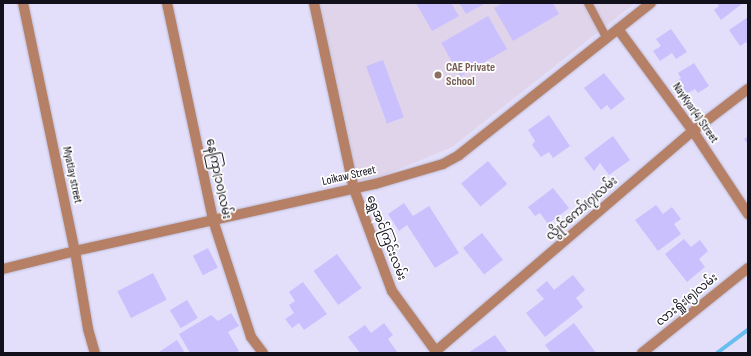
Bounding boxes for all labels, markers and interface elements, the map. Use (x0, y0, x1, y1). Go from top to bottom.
place label: CAE Private School (446, 61, 495, 89)
marker: CAE Private School (433, 70, 443, 80)
street label: NayKyar(4) Street (669, 80, 721, 146)
street label: နေကြာ(၁၀)လမ်း (202, 137, 234, 221)
street label: Myatlay street (59, 145, 85, 205)
street label: Loikaw Street (321, 163, 377, 189)
street label: လွိုင်ကော်(၇)လမ်း (543, 174, 621, 244)
street label: ရွှေအင်ကြင်းလမ်း (363, 193, 409, 283)
street label: လားရှိုး(၅)လမ်း (653, 271, 721, 329)

